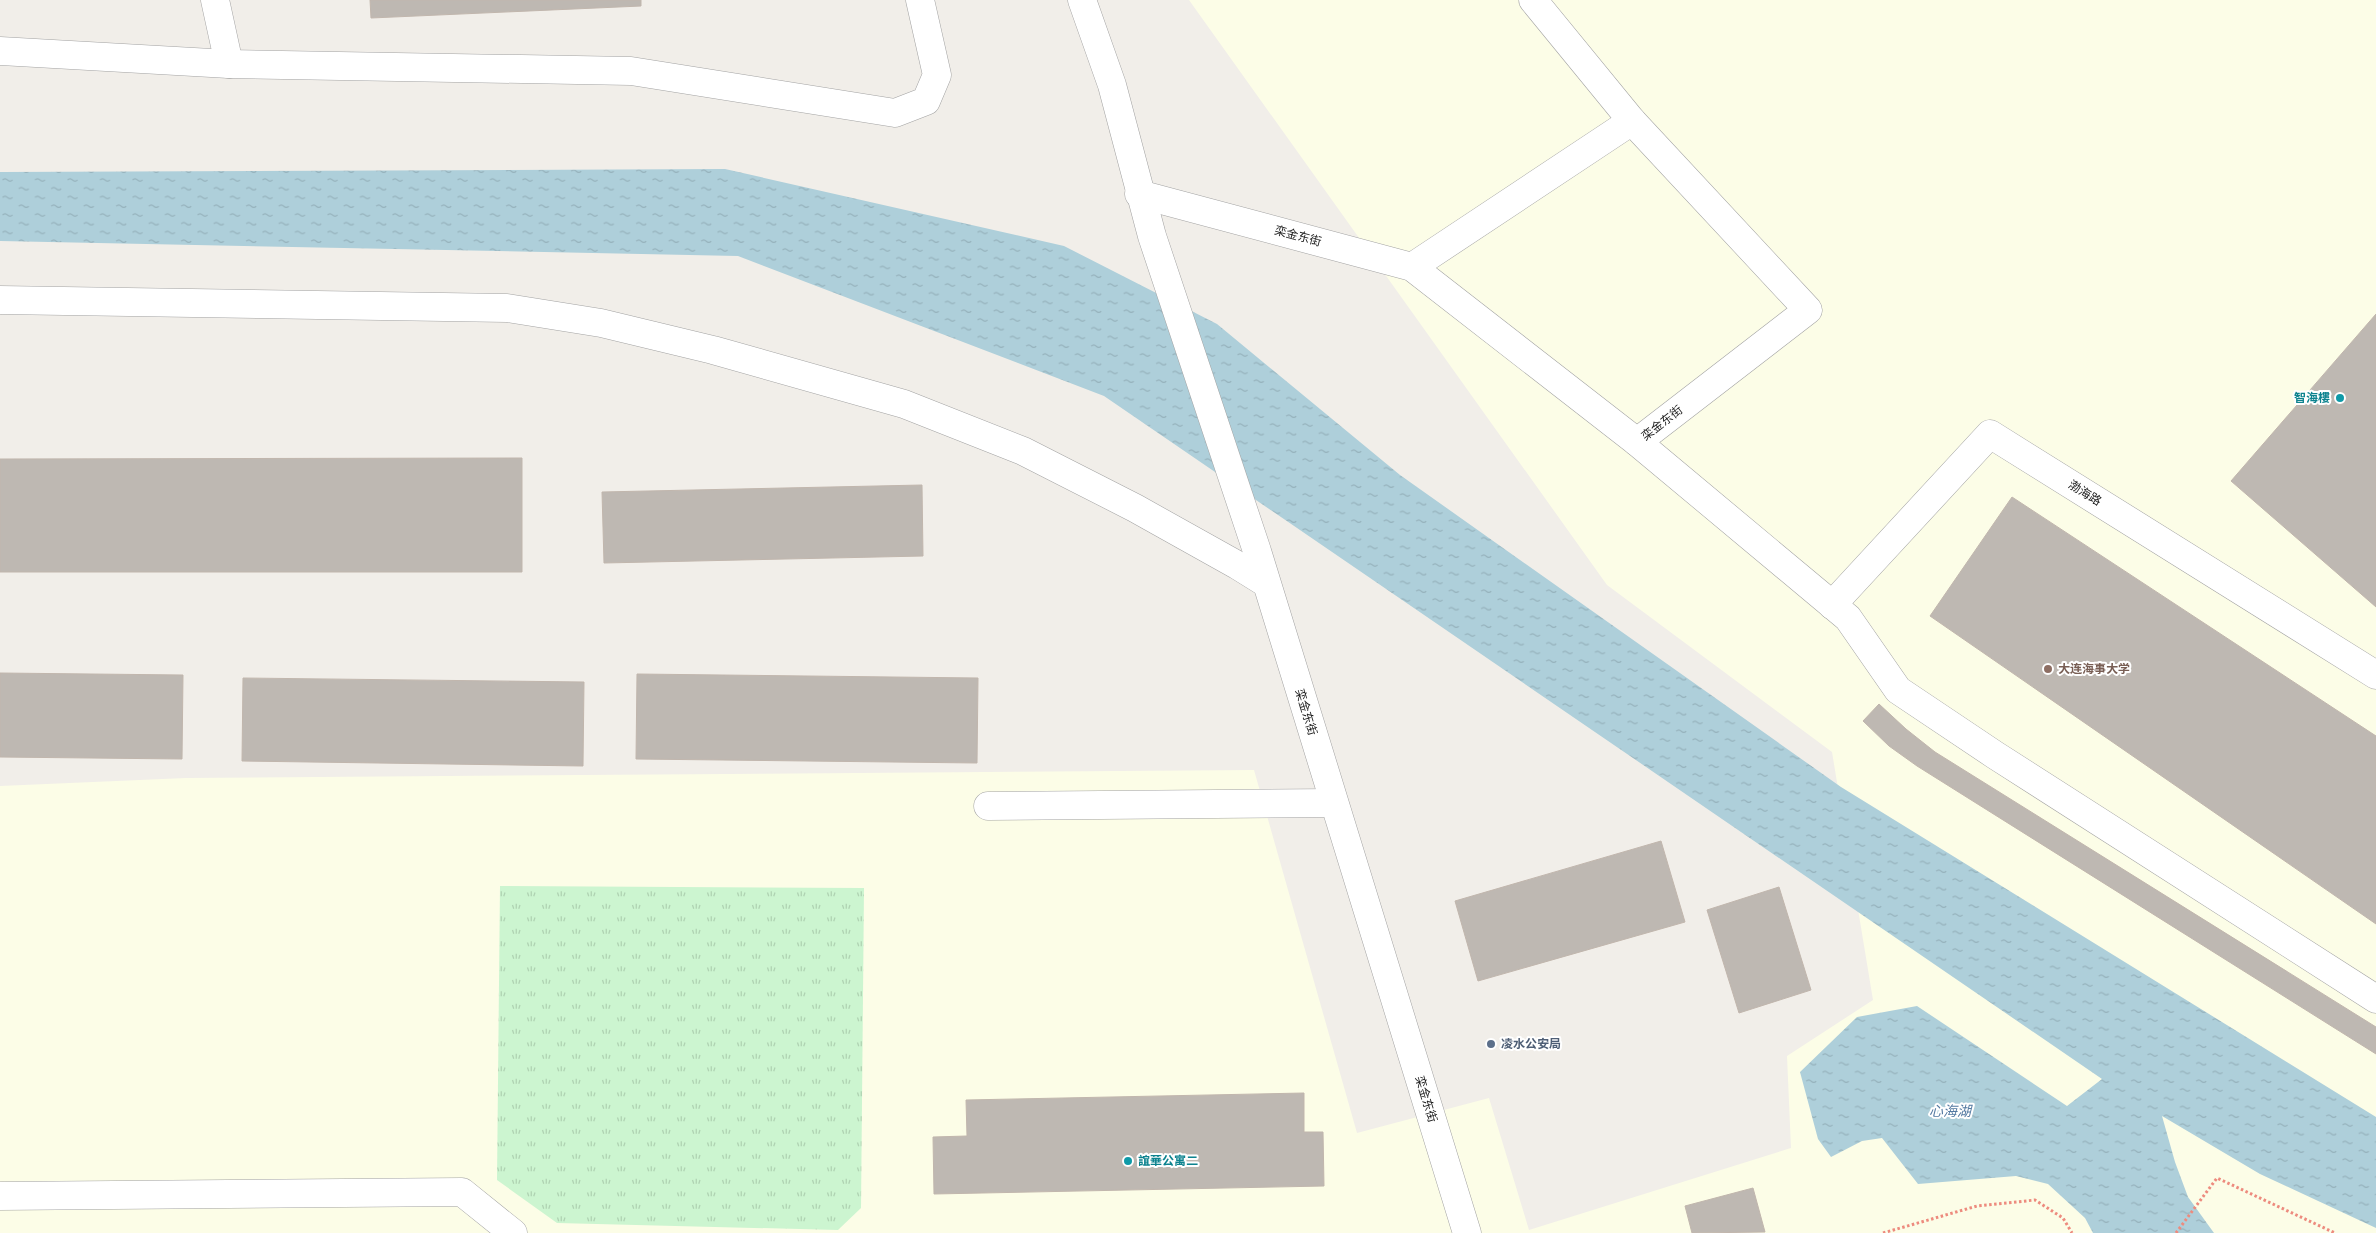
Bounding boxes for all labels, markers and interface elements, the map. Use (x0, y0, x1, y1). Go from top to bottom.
street label: 栾金东街 (1273, 222, 1323, 250)
place label: 智海樓 (2294, 390, 2330, 406)
marker: 智海樓 (2334, 392, 2346, 404)
street label: 栾金东街 (1638, 402, 1686, 444)
street label: 渤海路 (2065, 477, 2105, 509)
place label: 大连海事大学 (2058, 661, 2130, 677)
marker: 大连海事大学 (2042, 663, 2054, 675)
street label: 栾金东街 (1291, 687, 1321, 737)
place label: 凌水公安局 (1501, 1036, 1561, 1052)
marker: 凌水公安局 (1485, 1038, 1497, 1050)
street label: 栾金东街 (1411, 1074, 1441, 1124)
water label: 心海湖 (1929, 1102, 1973, 1121)
place label: 誼華公寓二 (1138, 1153, 1198, 1169)
marker: 誼華公寓二 (1122, 1155, 1134, 1167)

